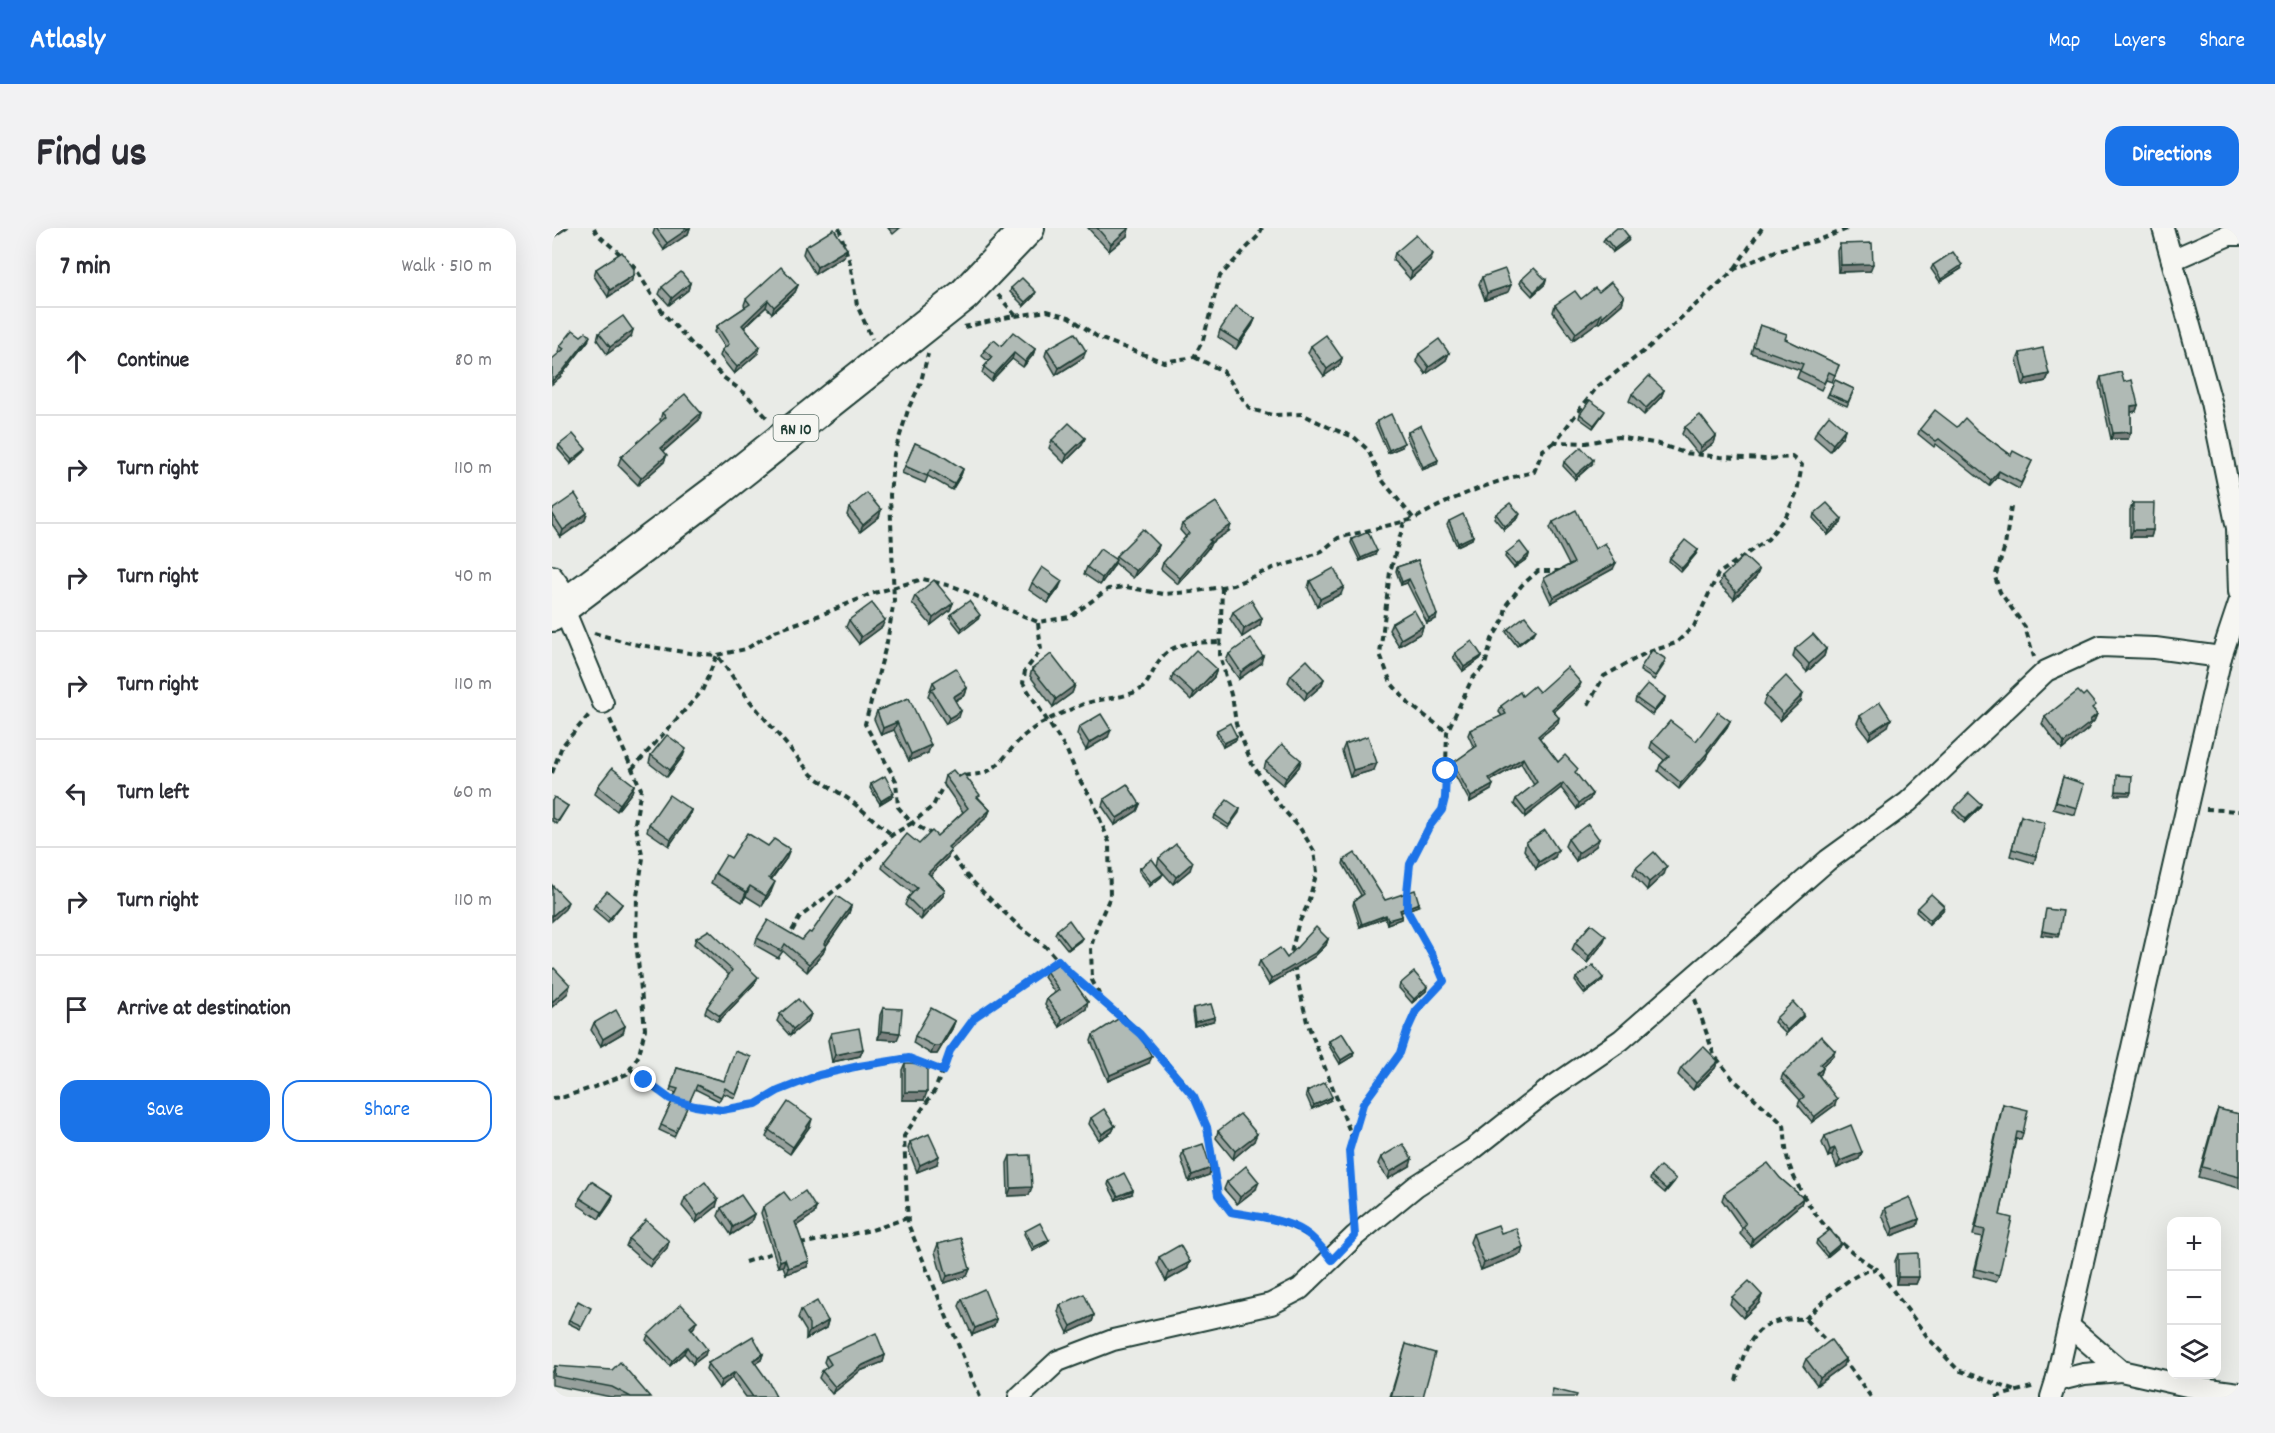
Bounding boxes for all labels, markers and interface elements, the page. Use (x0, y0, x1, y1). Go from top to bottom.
text: Atlasly (30, 22, 105, 62)
text: Map (2049, 27, 2080, 57)
text: Layers (2113, 27, 2166, 57)
text: Share (2199, 27, 2245, 57)
text: Find us (36, 126, 147, 186)
button: Directions (2105, 126, 2239, 186)
text: 7 min (60, 249, 111, 286)
text: Walk · 510 m (402, 253, 492, 281)
icon: ahead (60, 345, 93, 378)
text: Continue (117, 346, 189, 377)
text: 80 m (455, 347, 492, 375)
road number: RN 10 (774, 415, 818, 441)
icon: right (60, 453, 93, 486)
text: Turn right (117, 454, 199, 485)
text: 110 m (454, 455, 492, 483)
icon: right (60, 561, 93, 594)
text: Turn right (117, 562, 199, 593)
text: 40 m (454, 563, 492, 591)
icon: right (60, 669, 93, 702)
text: Turn right (117, 670, 199, 701)
text: 110 m (454, 671, 492, 699)
route start (1432, 757, 1458, 783)
icon: left (60, 777, 93, 810)
text: Turn left (117, 778, 189, 809)
text: 60 m (453, 779, 492, 807)
icon: right (60, 885, 93, 918)
text: Turn right (117, 886, 199, 917)
text: 110 m (454, 887, 492, 915)
icon: arrive (60, 993, 93, 1026)
text: Arrive at destination (117, 994, 291, 1025)
route end (630, 1066, 656, 1092)
button: Save (60, 1080, 270, 1142)
button: Share (282, 1080, 492, 1142)
map controls (2167, 1217, 2221, 1379)
button: + (2167, 1217, 2221, 1271)
button: − (2167, 1271, 2221, 1325)
button: layers (2167, 1325, 2221, 1379)

